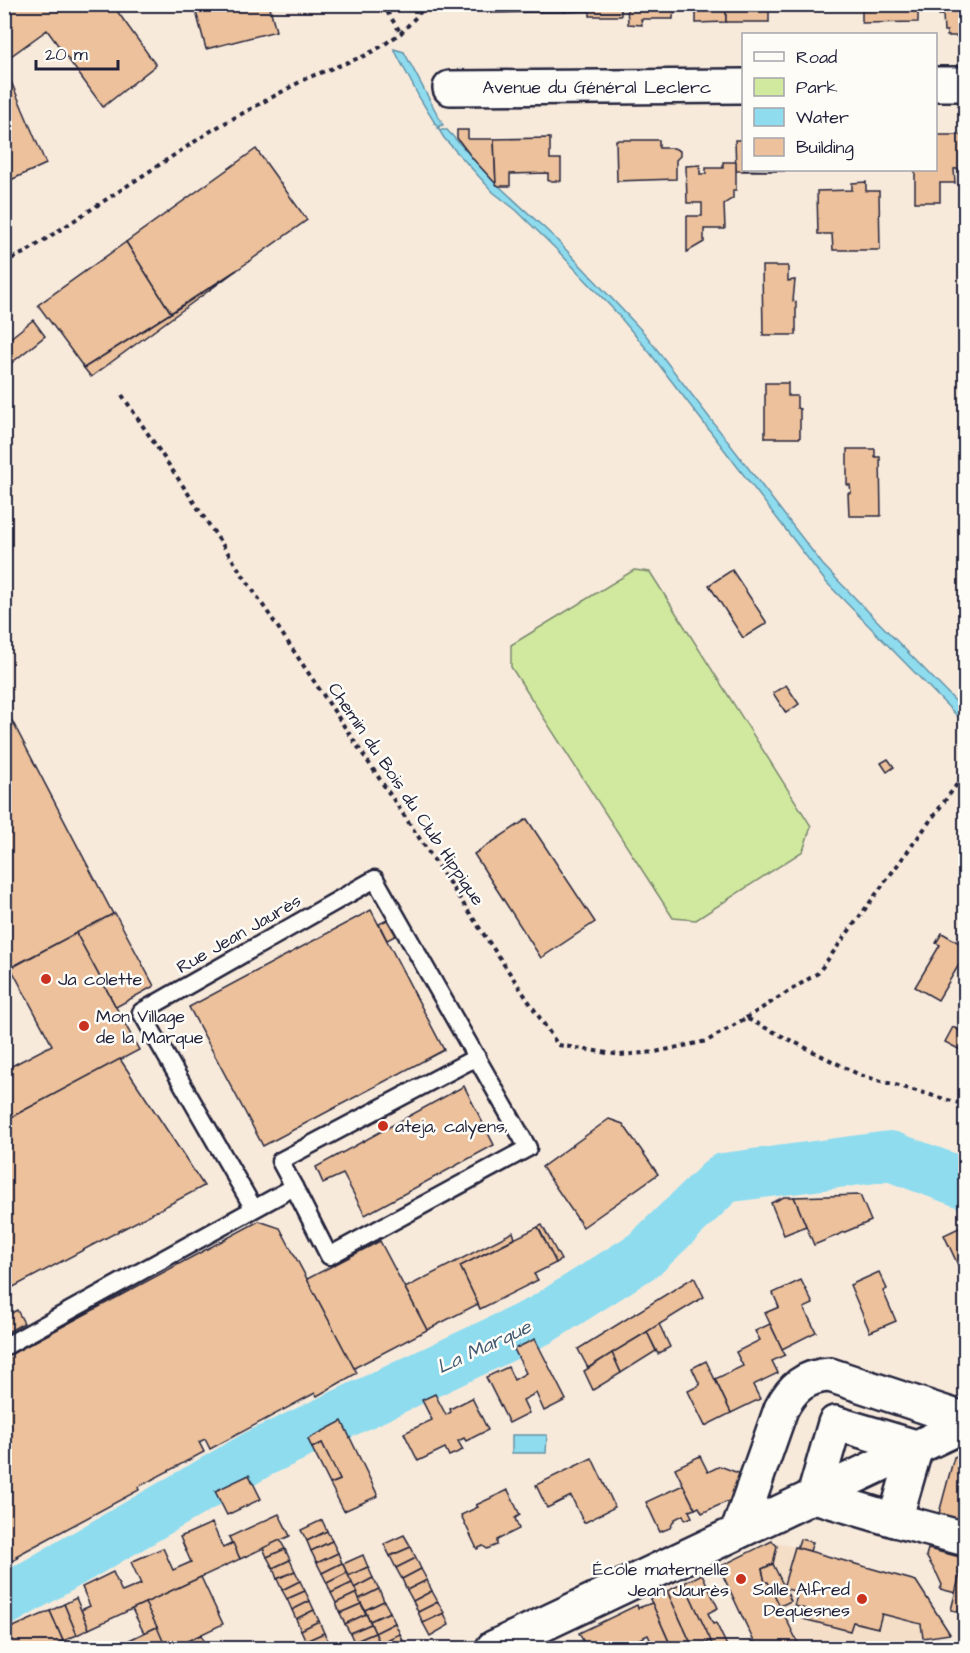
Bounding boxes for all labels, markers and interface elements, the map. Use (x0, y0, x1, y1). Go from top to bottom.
scale bar (36, 33, 118, 71)
legend (742, 33, 937, 171)
text: 20 m (45, 42, 88, 67)
text: Road (796, 45, 837, 70)
street label: Avenue du Général Leclerc (483, 75, 711, 100)
text: Park (796, 75, 838, 100)
text: Water (796, 105, 849, 130)
text: Building (796, 135, 854, 161)
street label: Chemin du Bois du Club Hippique (322, 678, 490, 911)
street label: Rue Jean Jaurès (172, 888, 306, 980)
place label: Ja colette (58, 967, 143, 992)
marker: Ja colette (39, 972, 53, 986)
place label: Mon Village de la Marque (96, 1004, 204, 1050)
marker: Mon Village de la Marque (77, 1019, 91, 1033)
place label: ateja, calyens, (395, 1114, 508, 1140)
marker: ateja, calyens, (376, 1119, 390, 1133)
water label: La Marque (432, 1312, 537, 1381)
place label: École maternelle Jean Jaurès (593, 1557, 729, 1603)
marker: École maternelle Jean Jaurès (734, 1572, 748, 1586)
place label: Salle Alfred Dequesnes (753, 1577, 850, 1623)
marker: Salle Alfred Dequesnes (855, 1592, 869, 1606)

